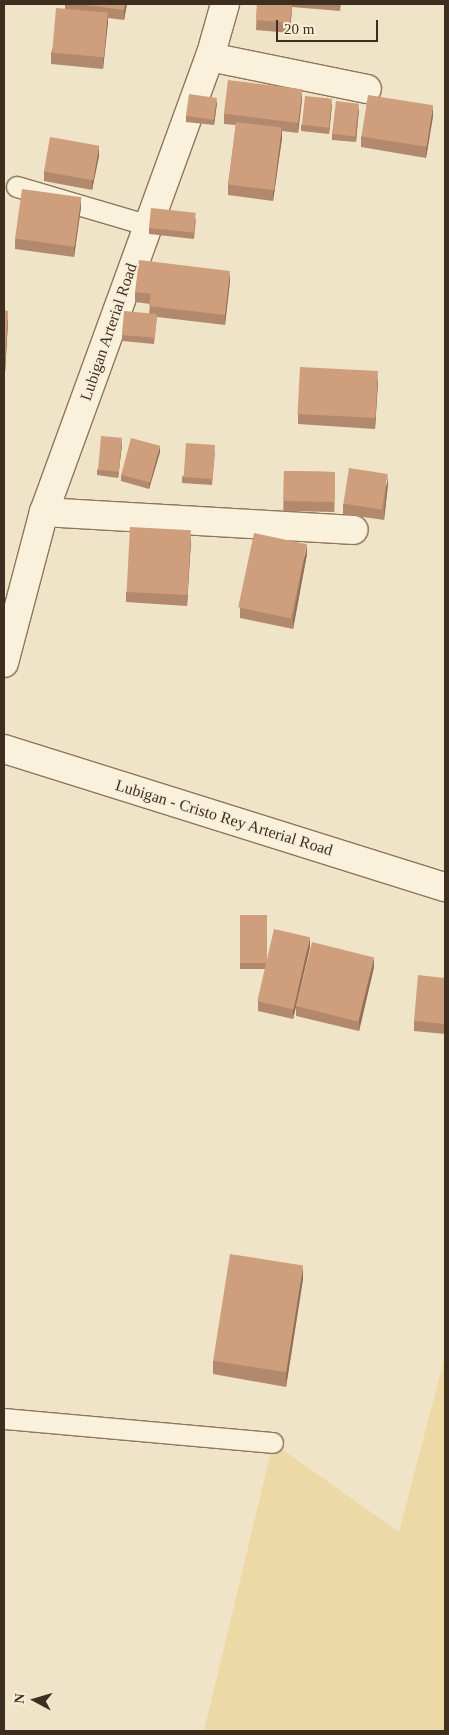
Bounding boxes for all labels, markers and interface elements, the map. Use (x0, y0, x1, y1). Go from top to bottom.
scale bar (279, 10, 382, 42)
text: 20 m (284, 21, 314, 37)
street label: Lubigan Arterial Road (76, 260, 142, 404)
street label: Lubigan - Cristo Rey Arterial Road (113, 776, 335, 860)
north arrow (10, 1675, 60, 1725)
text: N (12, 1693, 28, 1704)

